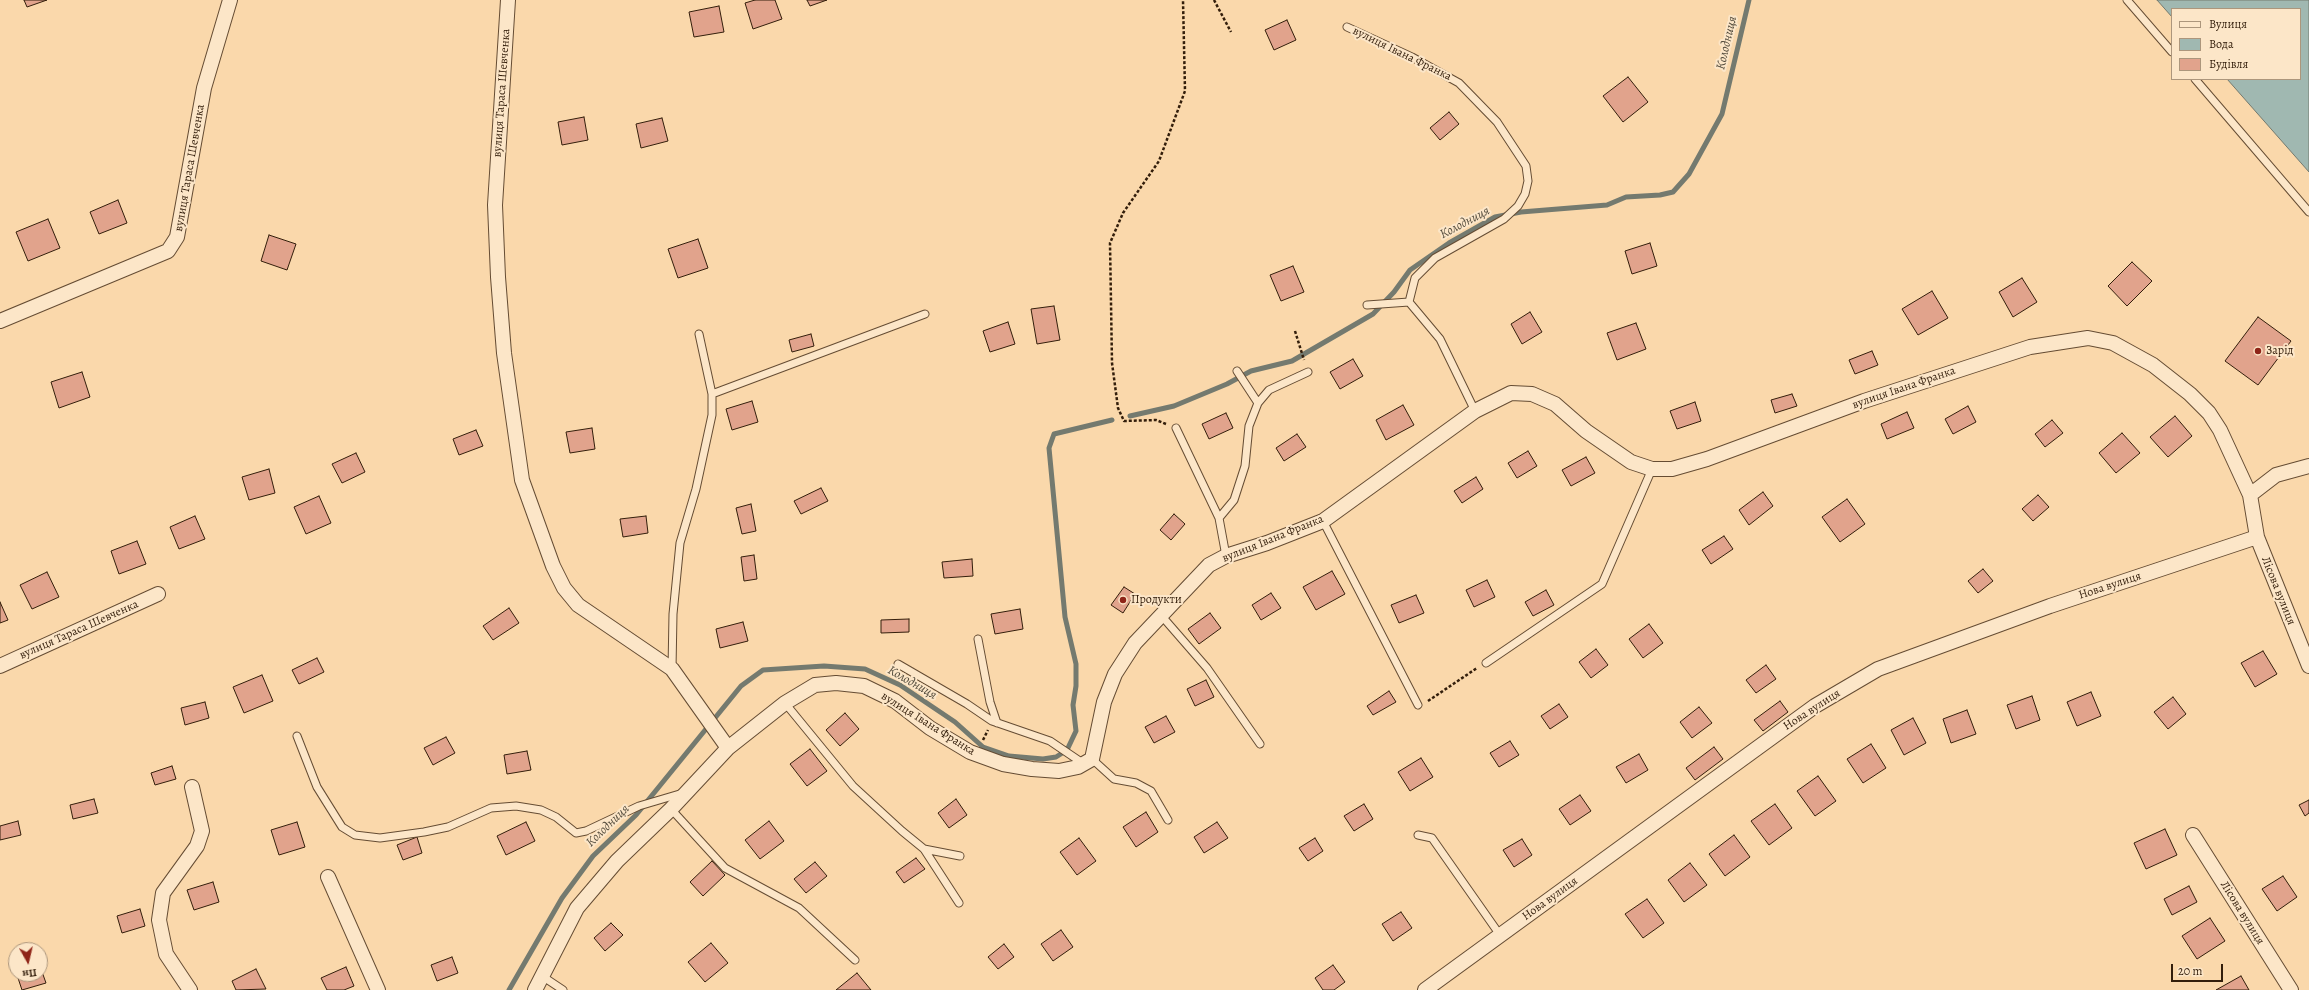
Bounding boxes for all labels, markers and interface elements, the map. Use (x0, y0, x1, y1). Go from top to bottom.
legend (2171, 8, 2301, 80)
water label: Колодниця (1713, 15, 1741, 71)
text: Вулиця (2209, 16, 2247, 32)
street label: вулиця Івана Франка (1350, 24, 1454, 84)
street label: вулиця Тараса Шевченка (490, 28, 514, 158)
text: Вода (2209, 36, 2234, 52)
text: Будівля (2209, 56, 2248, 72)
street label: вулиця Тараса Шевченка (172, 103, 208, 233)
water label: Колодниця (1437, 203, 1493, 243)
place label: Зарід (2266, 344, 2293, 358)
marker: Зарід (2253, 346, 2263, 356)
street label: вулиця Івана Франка (1851, 364, 1957, 412)
street label: вулиця Івана Франка (1220, 512, 1326, 566)
street label: Лісова вулиця (2258, 555, 2298, 627)
street label: Нова вулиця (2077, 569, 2143, 603)
place label: Продукти (1131, 593, 1182, 607)
marker: Продукти (1118, 595, 1128, 605)
street label: вулиця Тараса Шевченка (17, 597, 141, 663)
water label: Колодниця (885, 663, 939, 703)
street label: Нова вулиця (1781, 686, 1843, 734)
street label: вулиця Івана Франка (878, 689, 978, 759)
water label: Колодниця (583, 802, 633, 850)
street label: Нова вулиця (1519, 874, 1581, 924)
street label: Лісова вулиця (2217, 878, 2267, 948)
north arrow (8, 942, 48, 982)
scale bar (2173, 956, 2225, 982)
text: 20 m (2178, 963, 2202, 979)
text: Пн (21, 965, 38, 982)

